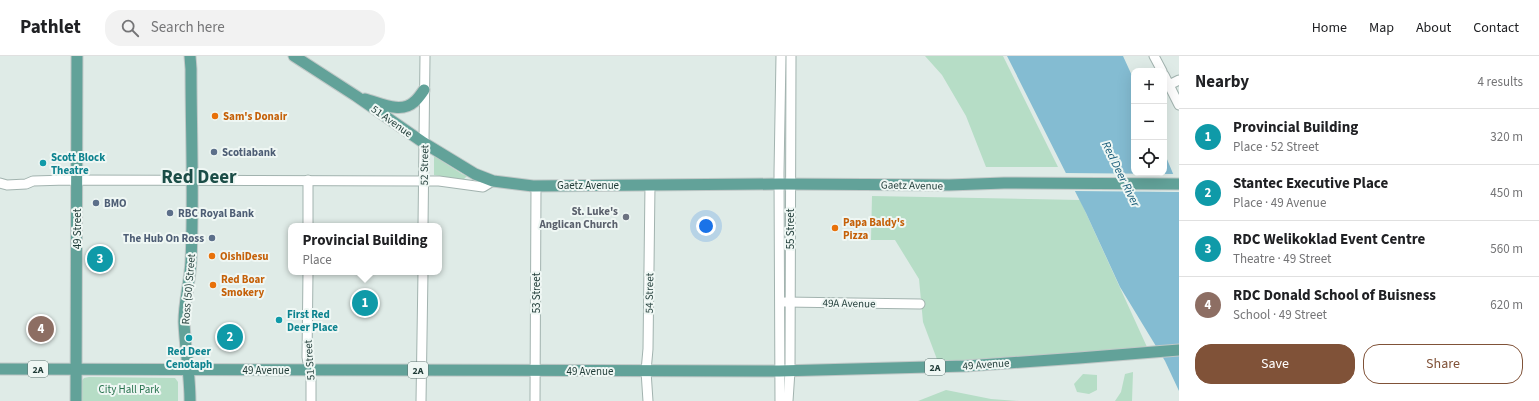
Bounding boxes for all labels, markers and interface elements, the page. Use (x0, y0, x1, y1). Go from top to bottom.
search box (105, 10, 385, 46)
text: Pathlet (20, 14, 81, 41)
icon: search (119, 17, 141, 39)
text: Search here (151, 17, 225, 38)
text: Home (1312, 18, 1347, 38)
text: Map (1369, 18, 1394, 38)
text: About (1416, 18, 1451, 38)
text: Contact (1473, 18, 1519, 38)
map controls (1131, 68, 1167, 176)
button: + (1131, 68, 1167, 104)
text: Nearby (1195, 70, 1249, 94)
text: 4 results (1478, 73, 1523, 91)
street label: 51 Avenue (368, 102, 416, 141)
button: − (1131, 104, 1167, 140)
place label: Sam's Donair (223, 109, 288, 124)
marker: Sam's Donair (210, 111, 220, 121)
text: Provincial Building (1233, 117, 1358, 138)
text: 1 (1205, 128, 1211, 146)
text: 320 m (1490, 128, 1523, 146)
text: Place · 52 Street (1233, 138, 1319, 156)
water label: Red Deer River (1097, 139, 1144, 211)
button: locate (1131, 140, 1167, 176)
street label: 52 Street (417, 144, 432, 185)
place label: Scotiabank (222, 145, 276, 160)
marker: Scotiabank (209, 147, 219, 157)
place label: Scott Block Theatre (51, 150, 105, 178)
marker: Scott Block Theatre (38, 158, 48, 168)
district label: Red Deer (161, 164, 237, 191)
text: Stantec Executive Place (1233, 173, 1388, 194)
street label: Gaetz Avenue (881, 177, 944, 194)
street label: Gaetz Avenue (557, 178, 620, 193)
text: 2 (1205, 184, 1211, 202)
text: 450 m (1490, 184, 1523, 202)
text: Place · 49 Avenue (1233, 194, 1326, 212)
place label: BMO (104, 196, 127, 211)
marker: BMO (91, 198, 101, 208)
place label: St. Luke's Anglican Church (538, 204, 618, 232)
place label: RBC Royal Bank (178, 206, 254, 221)
street label: 49 Street (70, 208, 85, 249)
marker: RBC Royal Bank (165, 208, 175, 218)
street label: 55 Street (783, 208, 798, 249)
marker: St. Luke's Anglican Church (621, 212, 631, 222)
place label: Papa Baldy's Pizza (843, 215, 905, 243)
your location (696, 216, 716, 236)
popup (288, 223, 442, 275)
marker: Papa Baldy's Pizza (830, 223, 840, 233)
text: RDC Welikoklad Event Centre (1233, 229, 1425, 250)
text: Provincial Building (302, 230, 428, 251)
place label: The Hub On Ross (123, 231, 204, 246)
marker: The Hub On Ross (207, 233, 217, 243)
text: 3 (1205, 240, 1211, 258)
text: 560 m (1490, 240, 1523, 258)
pin: 3 (87, 244, 113, 274)
place label: OishiDesu (220, 249, 269, 264)
text: Theatre · 49 Street (1233, 250, 1331, 268)
marker: OishiDesu (207, 251, 217, 261)
text: Place (302, 251, 332, 269)
street label: Ross (50) Street (178, 253, 199, 325)
place label: Red Boar Smokery (221, 272, 265, 300)
street label: 53 Street (529, 272, 544, 313)
street label: 54 Street (642, 272, 657, 313)
marker: Red Boar Smokery (208, 280, 218, 290)
text: RDC Donald School of Buisness (1233, 285, 1436, 306)
pin: 1 (352, 288, 378, 318)
street label: 49A Avenue (822, 296, 876, 311)
text: 4 (1205, 296, 1211, 314)
text: 620 m (1490, 296, 1523, 314)
text: School · 49 Street (1233, 306, 1327, 324)
place label: First Red Deer Place (287, 307, 338, 335)
pin: 4 (28, 314, 54, 344)
marker: First Red Deer Place (274, 315, 284, 325)
pin: 2 (217, 322, 243, 352)
marker: Red Deer Cenotaph (184, 333, 194, 343)
street label: 51 Street (301, 339, 318, 381)
place label: Red Deer Cenotaph (166, 344, 212, 372)
button: Save (1195, 344, 1355, 384)
button: Share (1363, 344, 1523, 384)
street label: 49 Avenue (962, 355, 1011, 374)
road number: 2A (925, 359, 945, 375)
road number: 2A (28, 361, 48, 377)
road number: 2A (408, 362, 428, 378)
street label: 49 Avenue (242, 363, 290, 378)
street label: 49 Avenue (566, 364, 614, 379)
park label: City Hall Park (98, 382, 160, 397)

